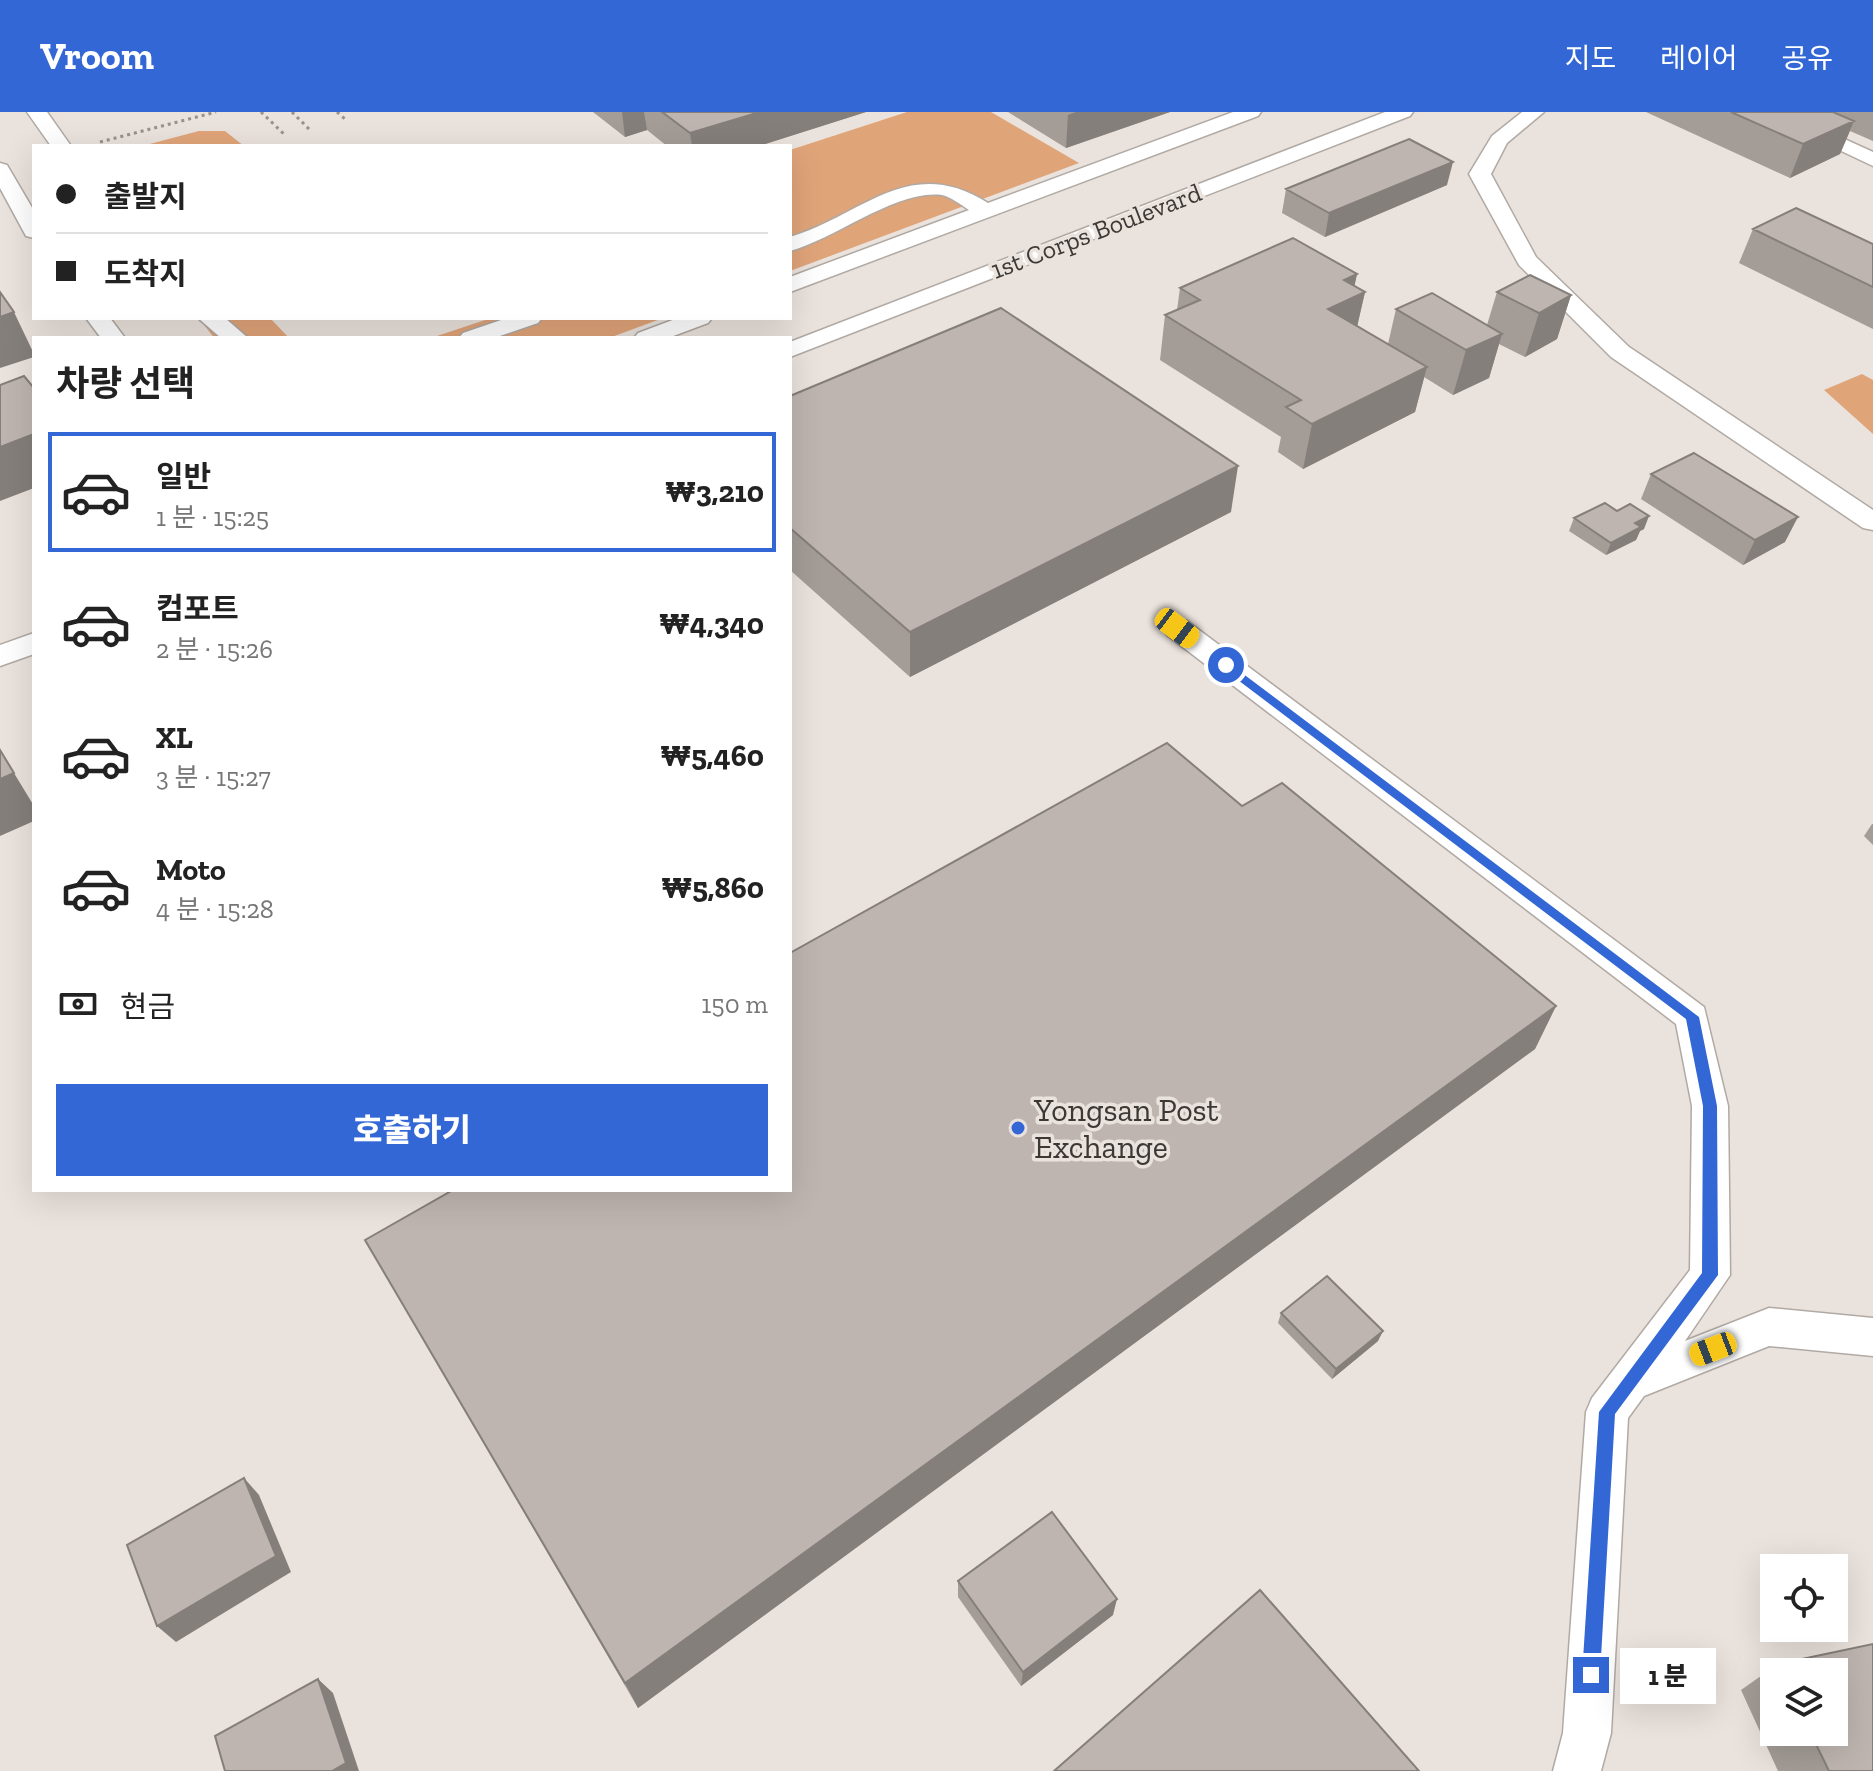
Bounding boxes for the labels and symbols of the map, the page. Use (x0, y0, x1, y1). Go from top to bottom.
street label: 1st Corps Boulevard (986, 176, 1206, 286)
car (1151, 604, 1203, 652)
route start (1208, 647, 1244, 683)
place label: Yongsan Post Exchange (1033, 1091, 1219, 1166)
marker: Yongsan Post Exchange (1009, 1119, 1027, 1137)
car (1686, 1329, 1740, 1369)
callout: 1 분 (1619, 1647, 1715, 1703)
route end (1573, 1657, 1609, 1693)

